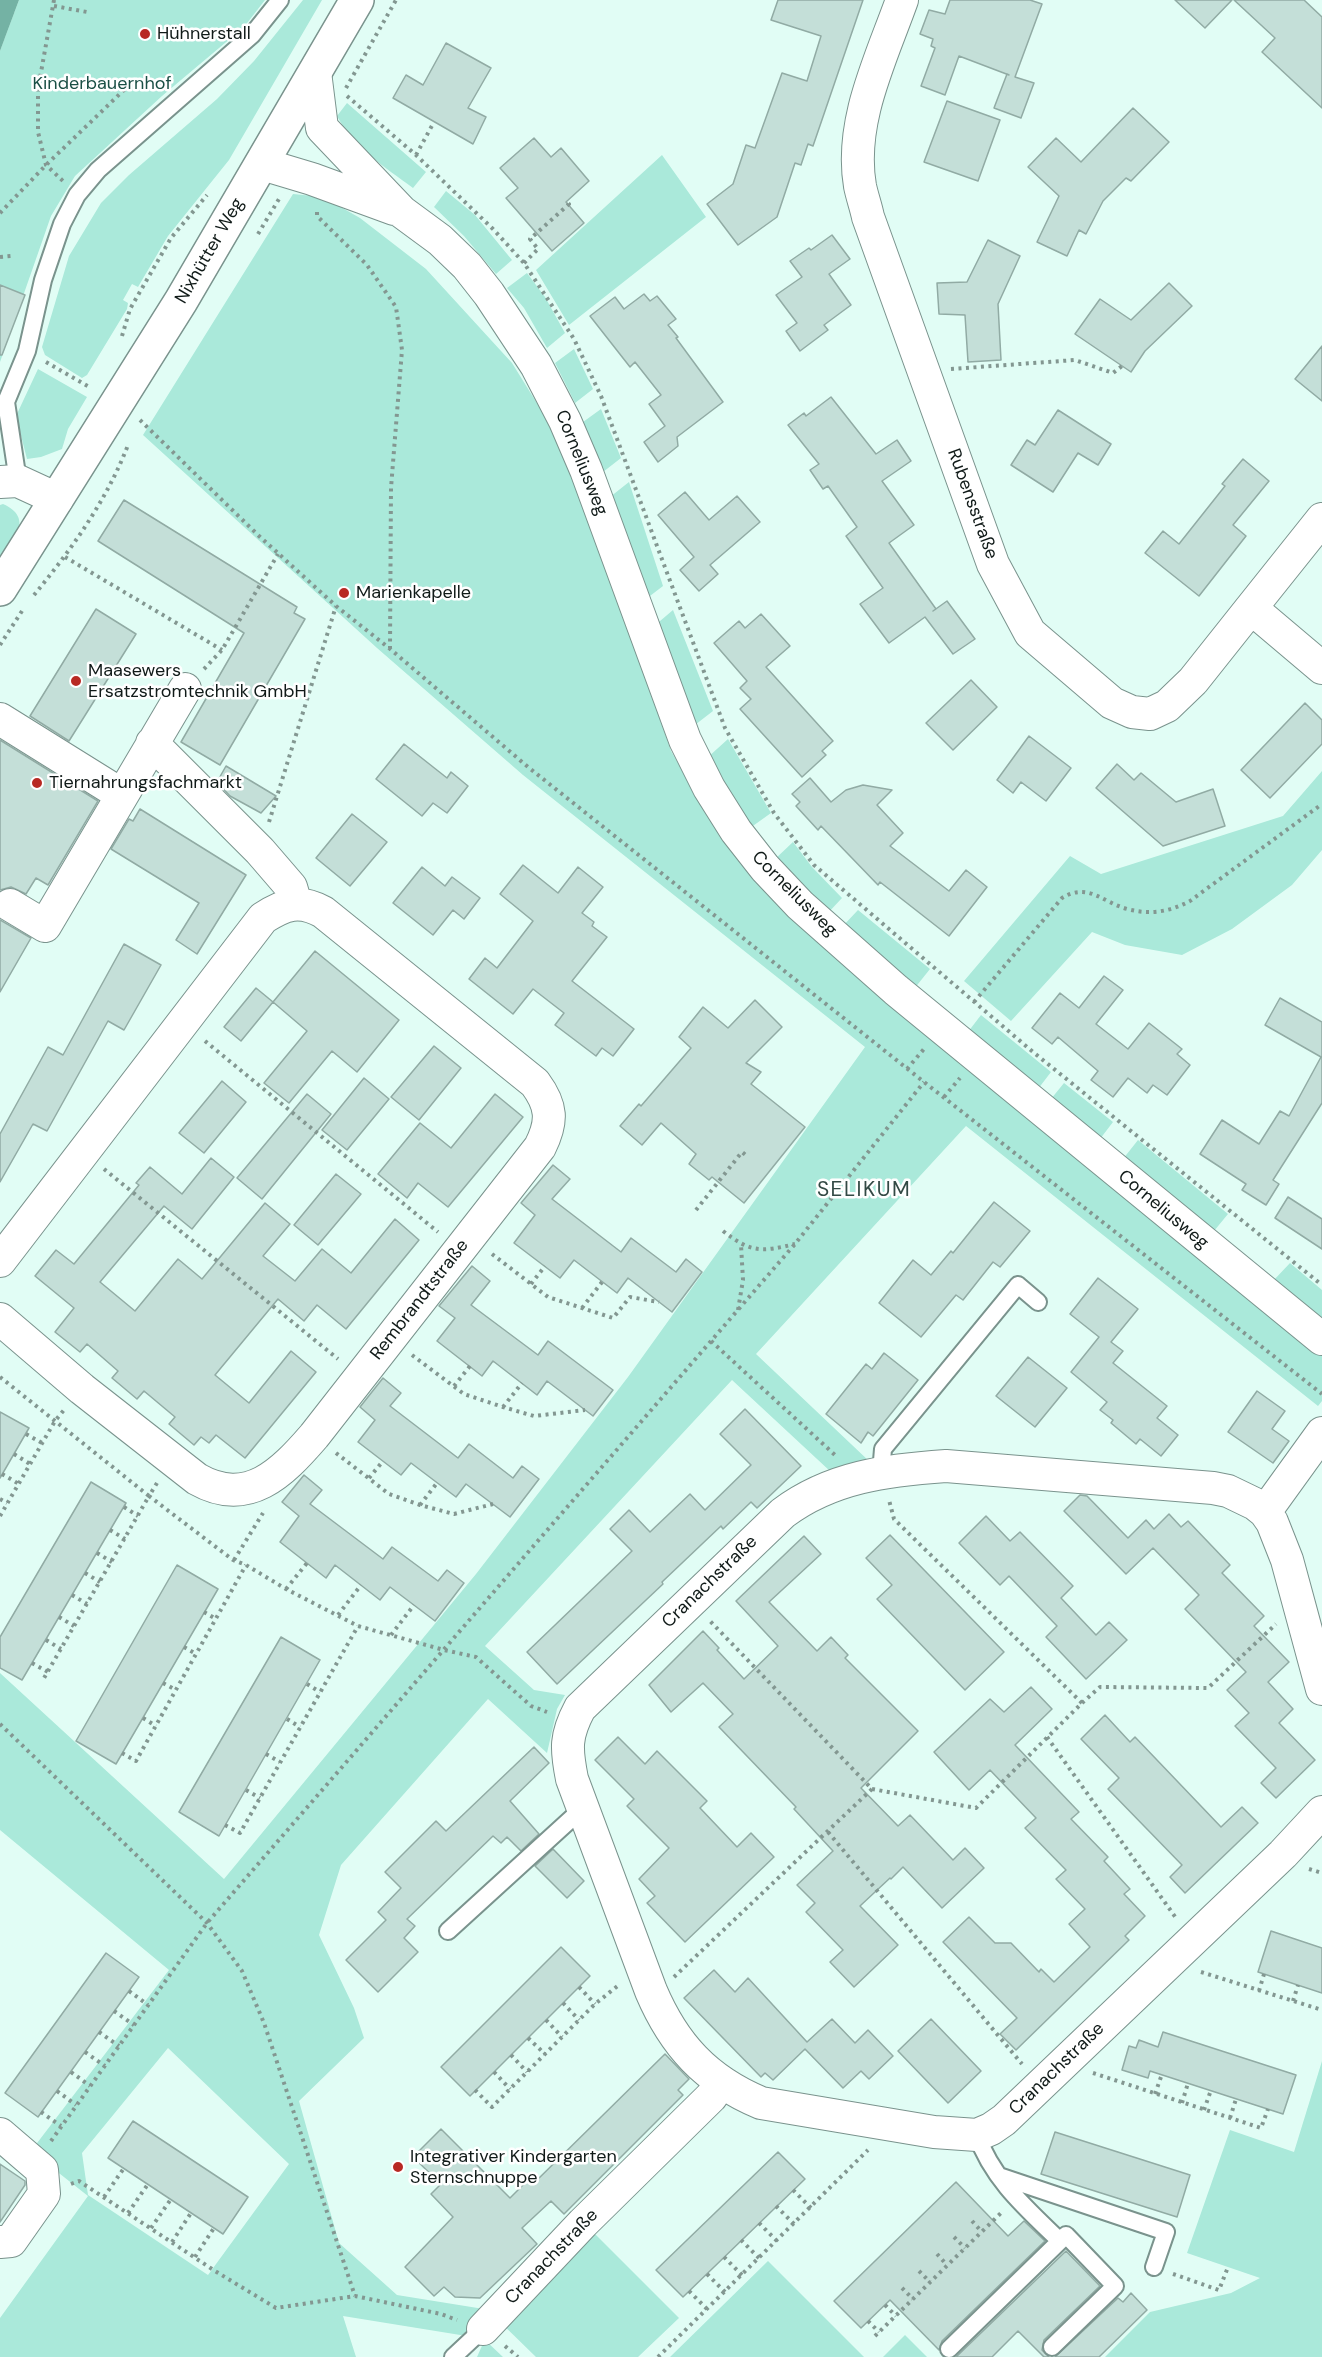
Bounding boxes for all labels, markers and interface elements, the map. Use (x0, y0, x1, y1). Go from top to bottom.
place label: Hühnerstall (157, 23, 251, 45)
marker: Hühnerstall (138, 27, 152, 41)
park label: Kinderbauernhof (32, 73, 172, 95)
street label: Nixhütter Weg (171, 194, 249, 308)
street label: Corneliusweg (550, 407, 612, 519)
street label: Rubensstraße (942, 446, 1002, 562)
place label: Marienkapelle (356, 582, 471, 604)
marker: Marienkapelle (337, 586, 351, 600)
place label: Maasewers Ersatzstromtechnik GmbH (88, 660, 307, 702)
marker: Maasewers Ersatzstromtechnik GmbH (69, 674, 83, 688)
place label: Tiernahrungsfachmarkt (49, 772, 242, 794)
marker: Tiernahrungsfachmarkt (30, 776, 44, 790)
street label: Corneliusweg (747, 847, 841, 941)
street label: Corneliusweg (1113, 1166, 1213, 1254)
district label: SELIKUM (817, 1177, 911, 1203)
street label: Rembrandtstraße (366, 1236, 474, 1364)
street label: Cranachstraße (658, 1531, 762, 1633)
street label: Cranachstraße (1005, 2018, 1109, 2120)
place label: Integrativer Kindergarten Sternschnuppe (410, 2146, 617, 2188)
marker: Integrativer Kindergarten Sternschnuppe (391, 2160, 405, 2174)
street label: Cranachstraße (501, 2205, 603, 2309)

